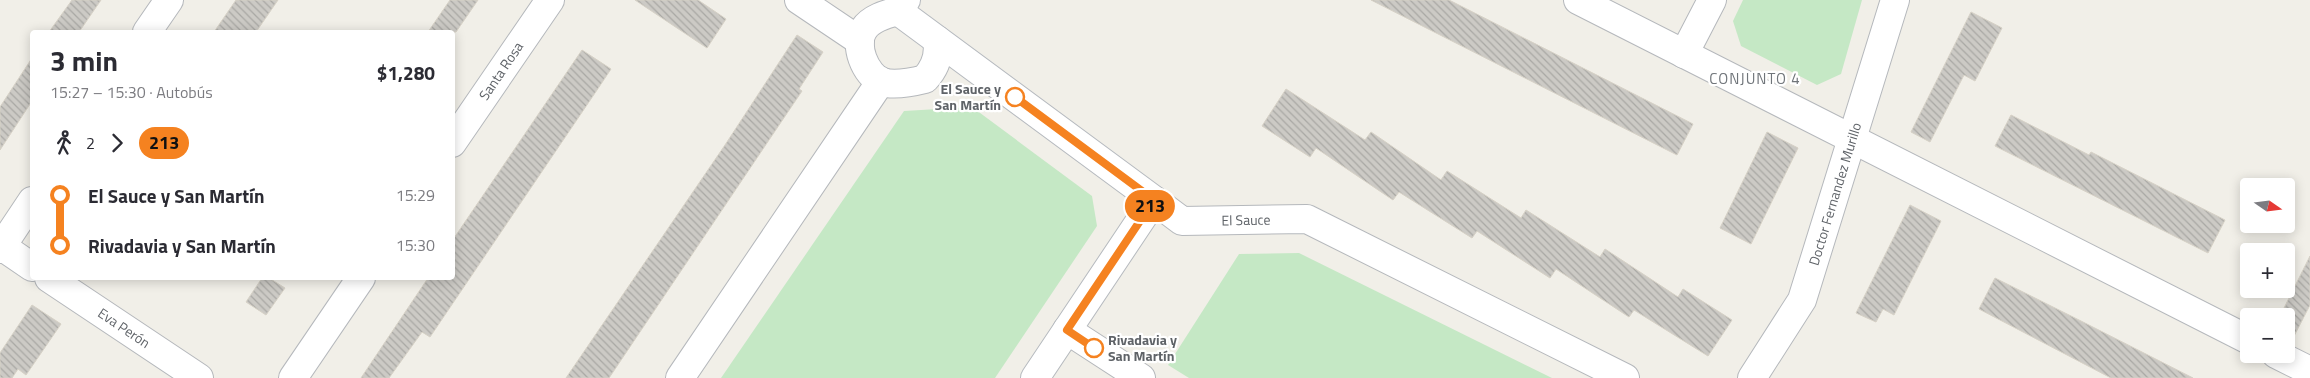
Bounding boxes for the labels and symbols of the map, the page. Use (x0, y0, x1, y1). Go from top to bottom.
street label: Santa Rosa (473, 37, 528, 104)
district label: CONJUNTO 4 (1709, 67, 1801, 90)
place label: El Sauce y San Martín (935, 78, 1001, 115)
marker: El Sauce y San Martín (1005, 87, 1025, 107)
street label: Doctor Fernandez Murillo (1803, 120, 1866, 268)
north arrow (2240, 178, 2295, 232)
line badge: 213 (1121, 190, 1179, 222)
street label: El Sauce (1221, 209, 1271, 230)
street label: Eva Perón (94, 302, 155, 353)
place label: Rivadavia y San Martín (1108, 329, 1177, 366)
marker: Rivadavia y San Martín (1084, 338, 1104, 358)

